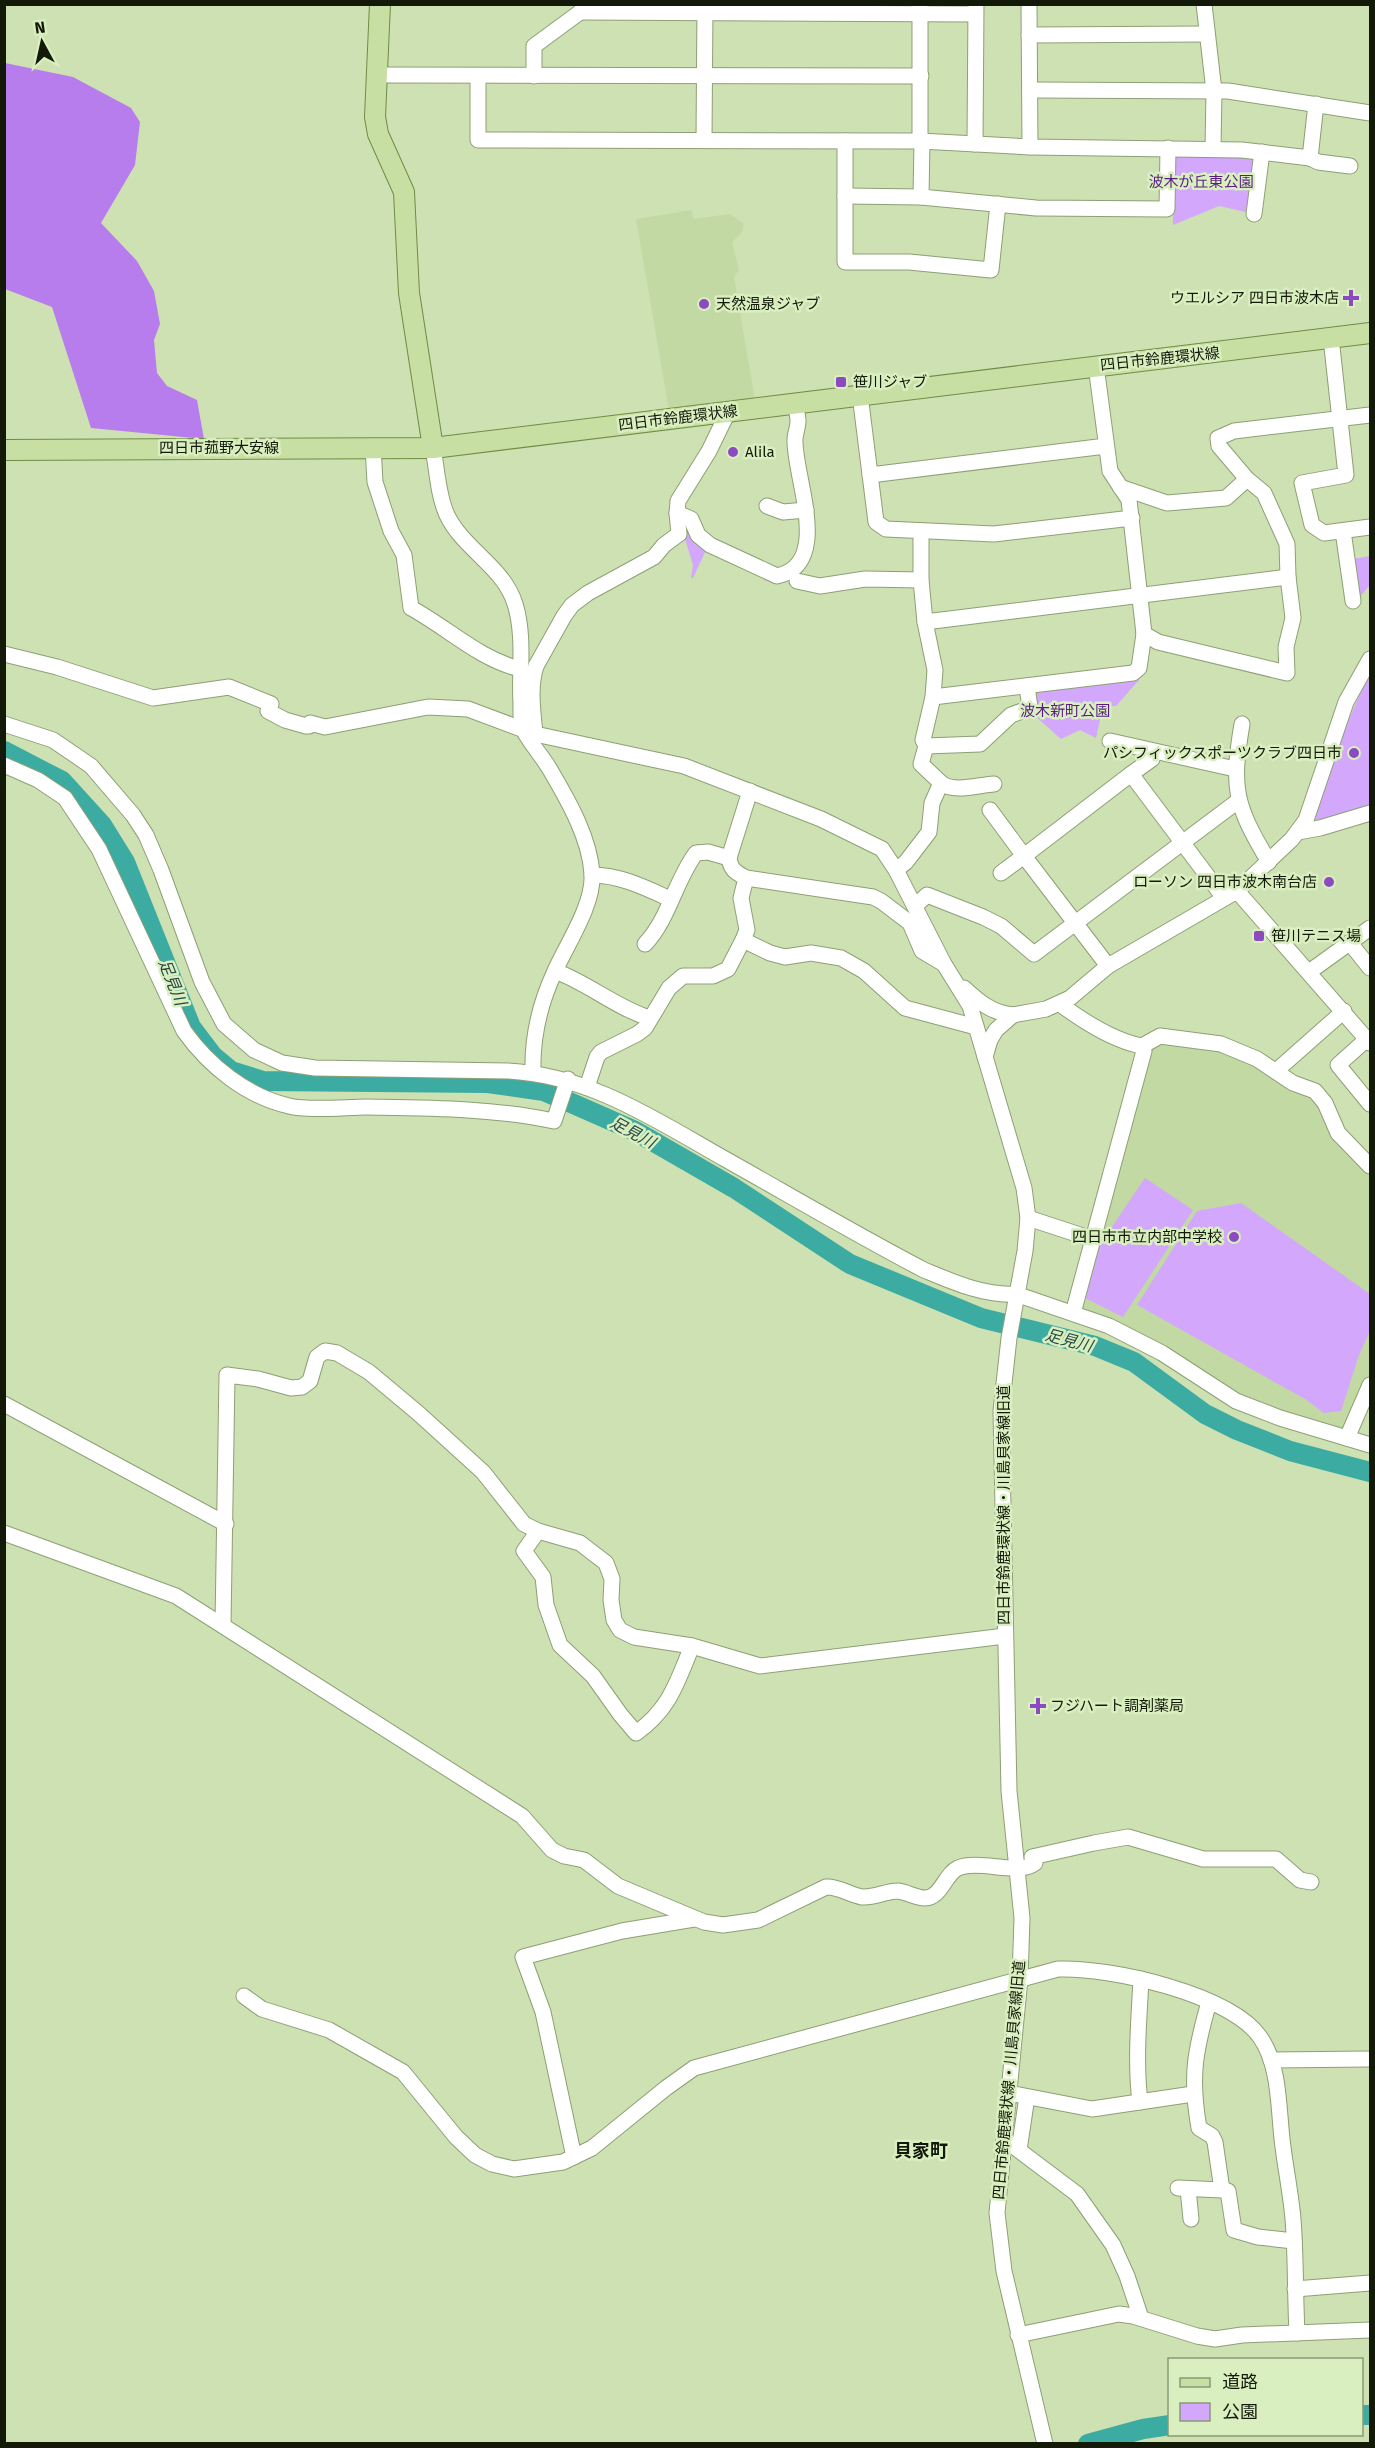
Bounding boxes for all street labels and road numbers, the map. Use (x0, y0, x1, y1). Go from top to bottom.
street label: 四日市鈴鹿環状線 (1099, 344, 1221, 374)
street label: 四日市鈴鹿環状線 (617, 402, 739, 434)
street label: 四日市菰野大安線 (159, 439, 279, 457)
street label: 四日市鈴鹿環状線・川島貝家線旧道 (995, 1385, 1013, 1625)
street label: 四日市鈴鹿環状線・川島貝家線旧道 (990, 1960, 1028, 2200)

